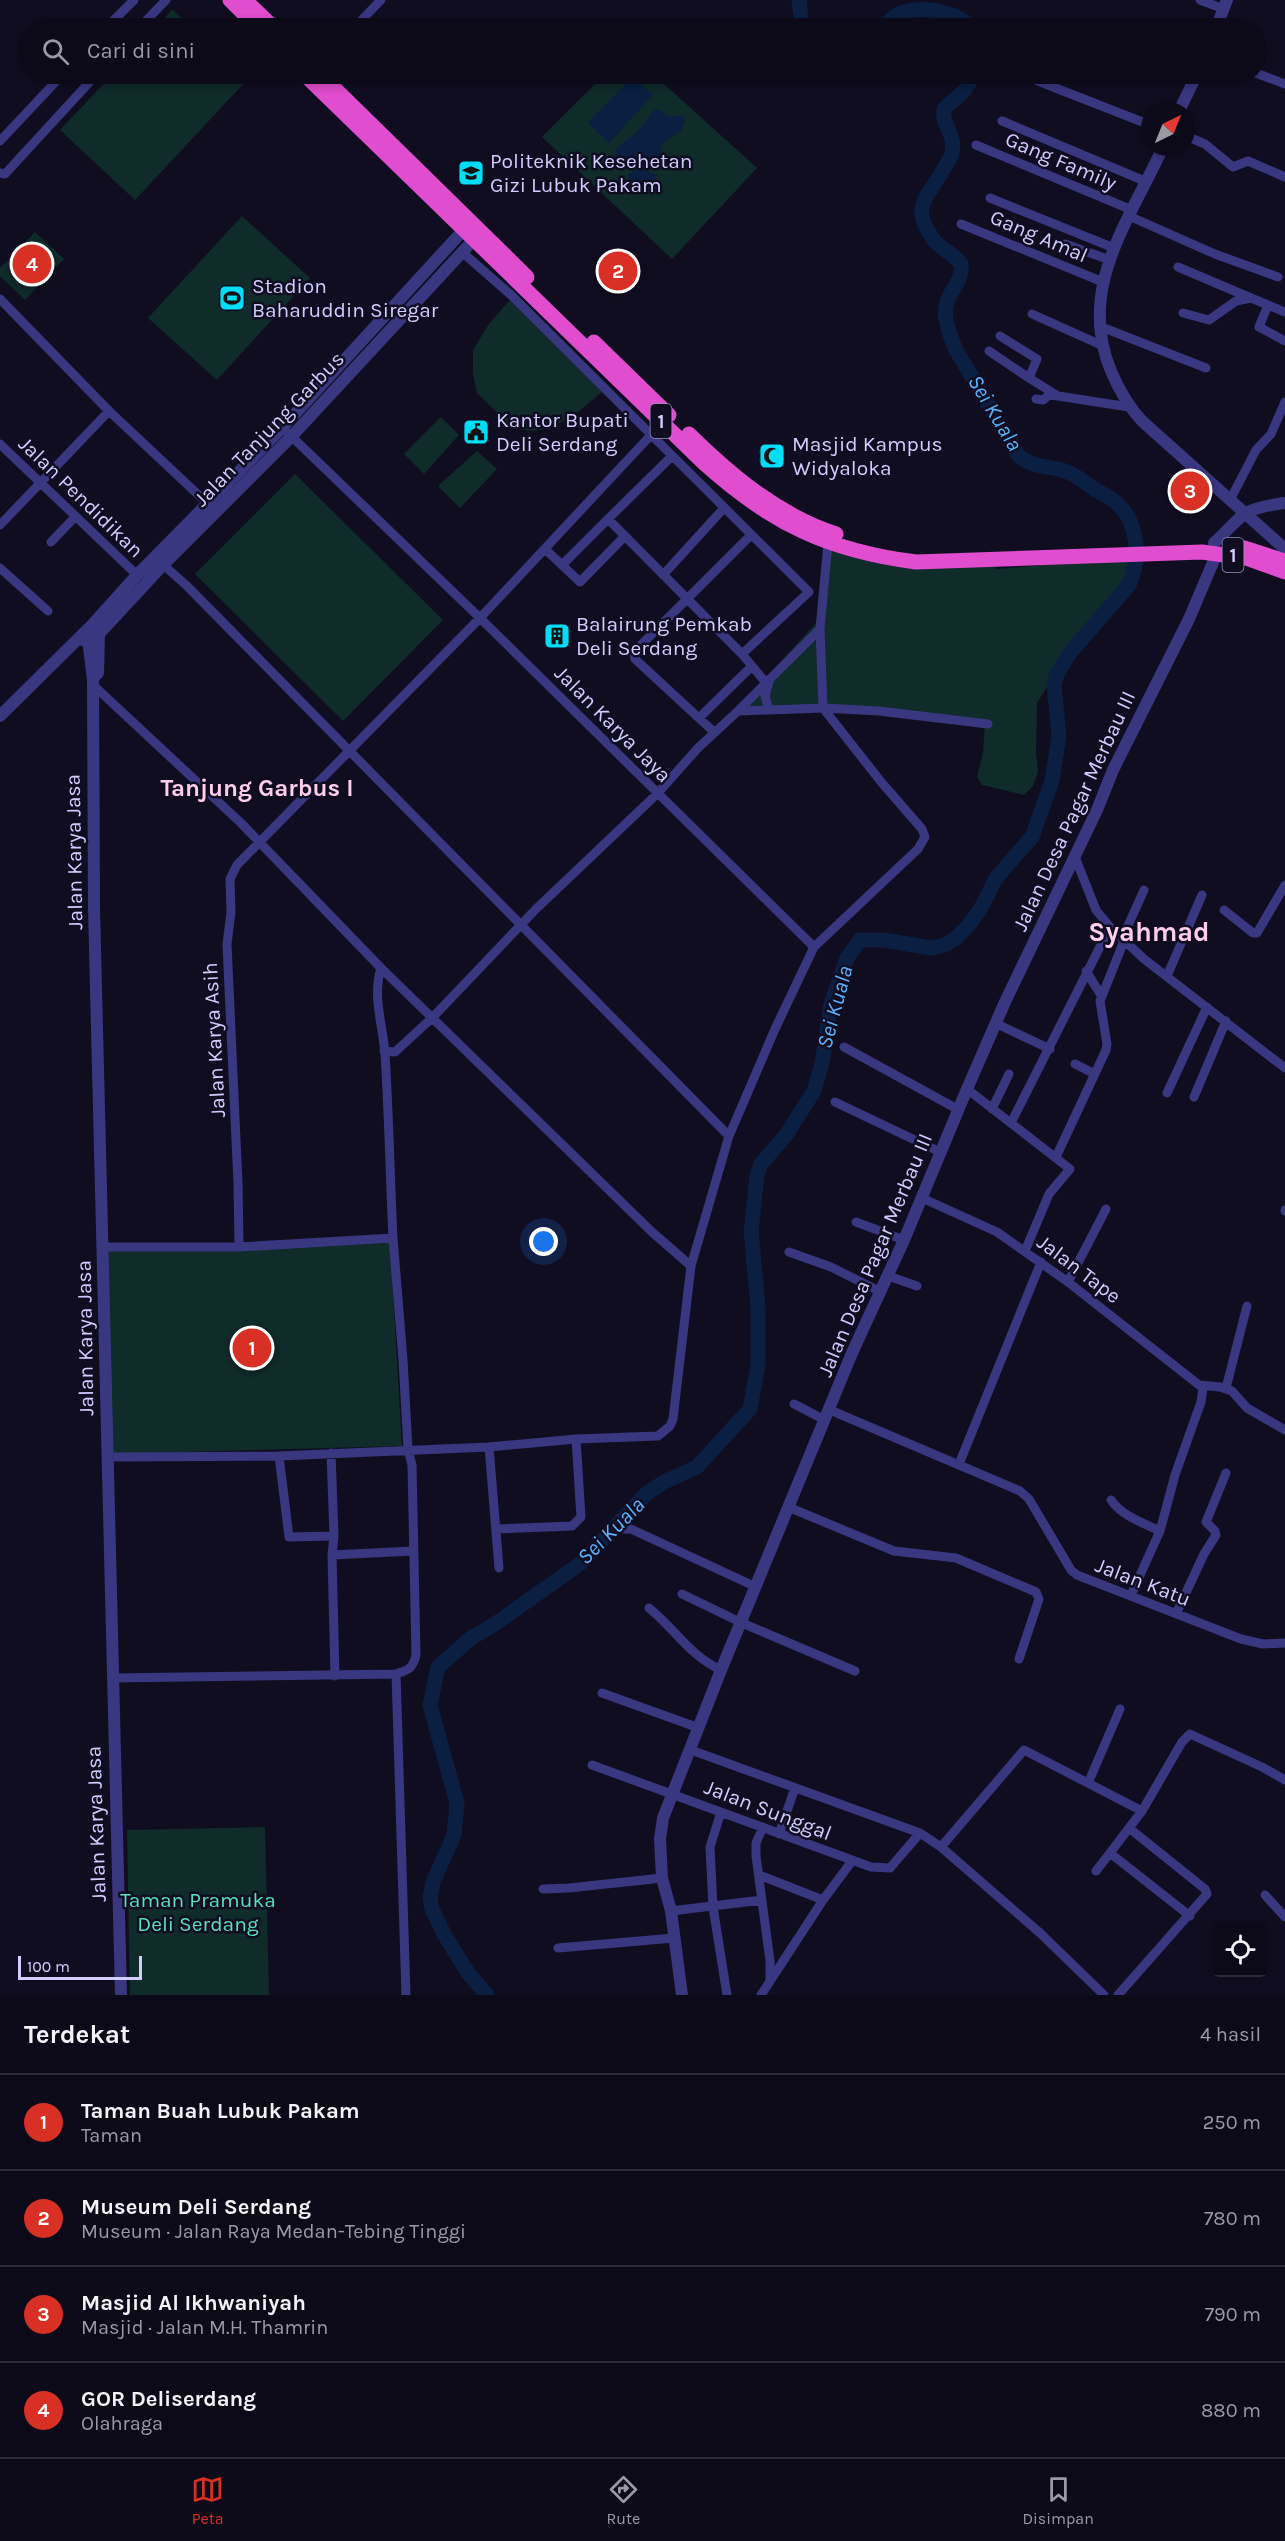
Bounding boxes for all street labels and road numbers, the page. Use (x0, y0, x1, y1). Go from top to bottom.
street label: Gang Family (1002, 127, 1120, 195)
street label: Gang Amal (987, 205, 1091, 267)
street label: Jalan Tanjung Garbus (189, 347, 349, 511)
road number: 1 (650, 404, 672, 438)
street label: Jalan Pendidikan (14, 432, 148, 562)
road number: 1 (1222, 538, 1244, 572)
street label: Jalan Karya Jaya (550, 661, 676, 787)
street label: Jalan Desa Pagar Merbau III (1008, 687, 1140, 935)
street label: Jalan Karya Jasa (61, 774, 87, 930)
street label: Jalan Karya Asih (198, 962, 230, 1118)
street label: Jalan Desa Pagar Merbau III (813, 1130, 937, 1380)
street label: Jalan Tape (1032, 1230, 1126, 1308)
street label: Jalan Karya Jasa (72, 1260, 98, 1416)
street label: Jalan Katu (1092, 1553, 1194, 1611)
street label: Jalan Karya Jasa (81, 1746, 111, 1902)
street label: Jalan Sunggal (701, 1775, 835, 1845)

